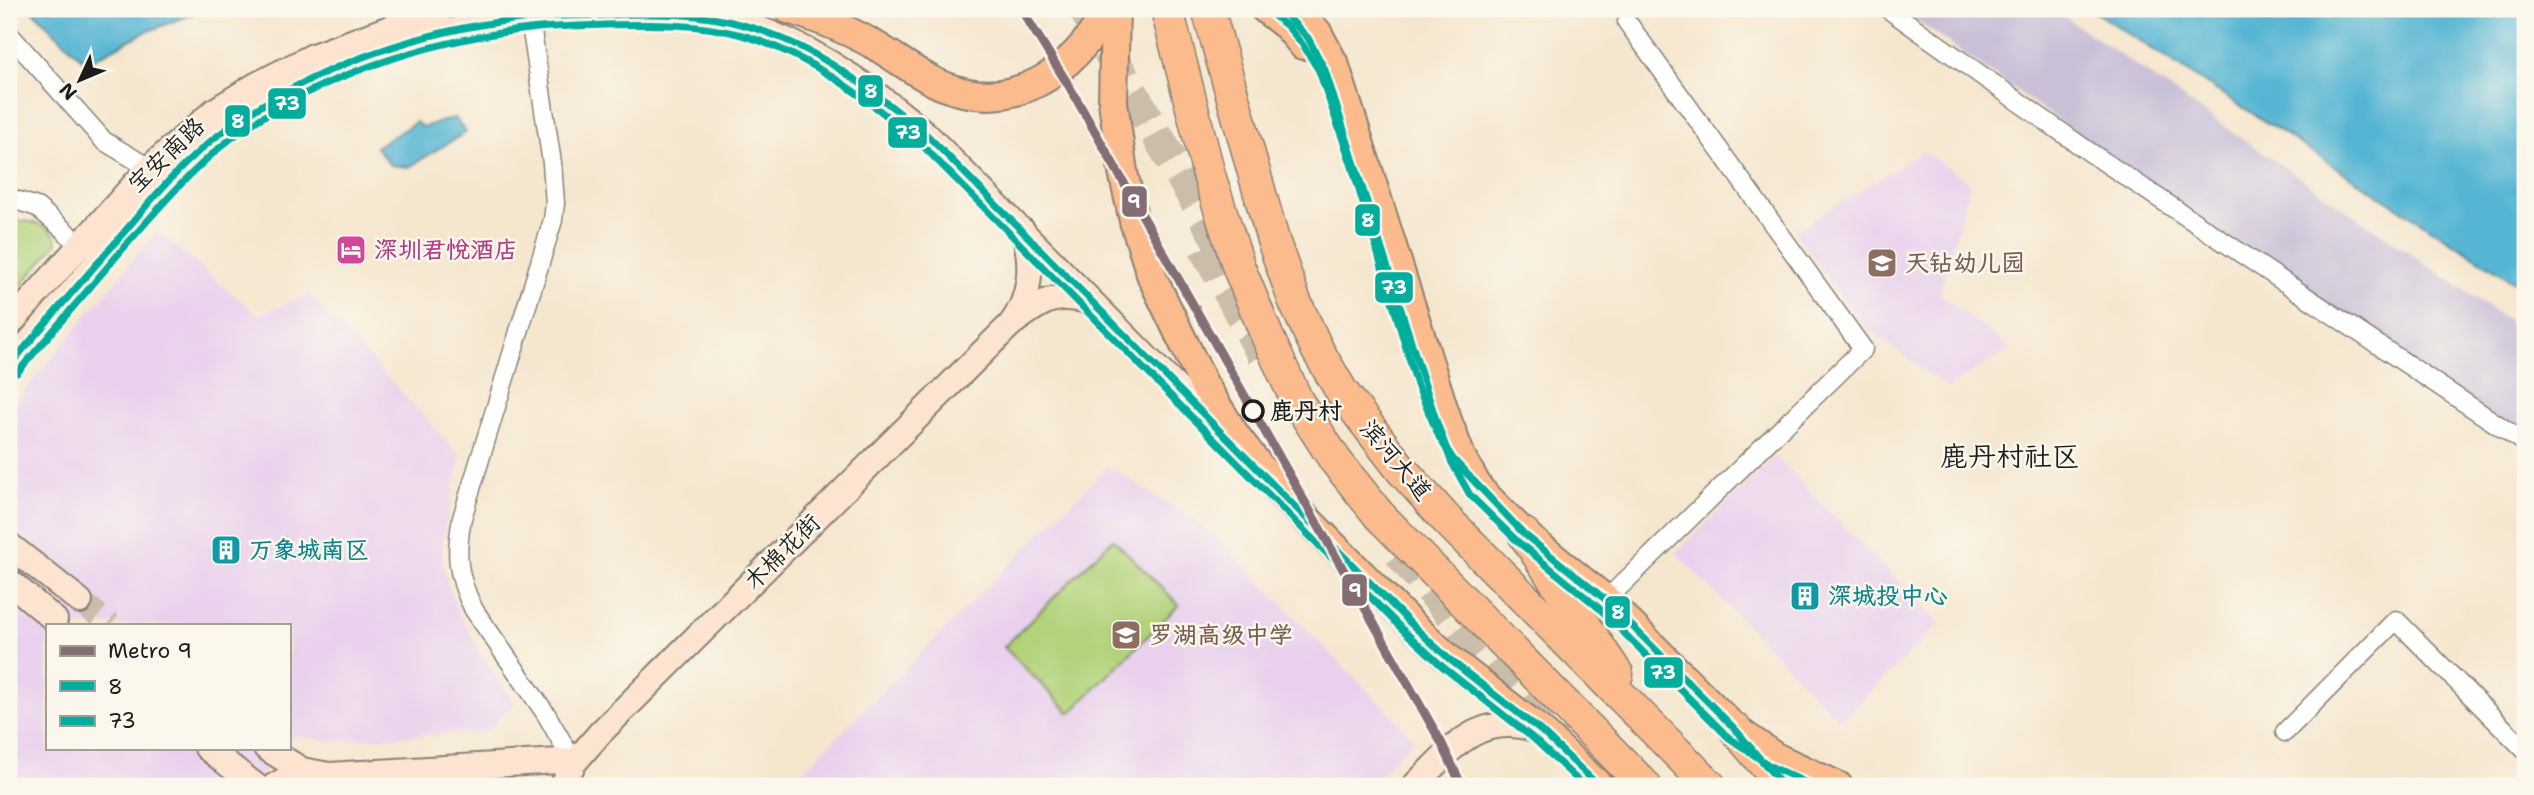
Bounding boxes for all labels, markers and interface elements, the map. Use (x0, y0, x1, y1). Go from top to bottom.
north arrow (46, 46, 116, 116)
line badge: 8 (857, 74, 884, 108)
text: N (54, 77, 82, 106)
text: 8 (864, 79, 878, 104)
line badge: 73 (267, 87, 307, 120)
text: 73 (274, 91, 300, 116)
line badge: 8 (224, 104, 251, 138)
text: 8 (231, 109, 245, 134)
street label: 宝安南路 (120, 110, 212, 200)
line badge: 73 (887, 116, 928, 149)
text: 73 (895, 120, 921, 145)
line badge: 9 (1121, 185, 1148, 218)
text: 9 (1127, 189, 1141, 214)
line badge: 8 (1354, 203, 1381, 237)
text: 8 (1361, 208, 1375, 233)
hotel icon: 深圳君悦酒店 (334, 233, 368, 267)
place label: 深圳君悦酒店 (374, 234, 518, 266)
school or university icon: 天钻幼儿园 (1865, 246, 1899, 280)
place label: 天钻幼儿园 (1905, 247, 2025, 279)
line badge: 73 (1374, 271, 1414, 304)
text: 73 (1381, 275, 1407, 300)
place label: 鹿丹村 (1270, 395, 1342, 427)
marker: 鹿丹村 (1242, 400, 1264, 422)
street label: 滨河大道 (1353, 413, 1439, 507)
district label: 鹿丹村社区 (1940, 437, 2080, 475)
street label: 木棉花街 (737, 507, 827, 597)
building icon: 万象城南区 (209, 533, 243, 567)
place label: 万象城南区 (249, 534, 369, 566)
line badge: 9 (1341, 573, 1368, 607)
text: 9 (1348, 578, 1362, 603)
building icon: 深城投中心 (1788, 579, 1822, 613)
place label: 深城投中心 (1828, 580, 1948, 612)
line badge: 8 (1604, 595, 1631, 629)
text: 8 (1611, 600, 1625, 625)
school or university icon: 罗湖高级中学 (1109, 618, 1143, 652)
place label: 罗湖高级中学 (1149, 619, 1293, 651)
legend (46, 624, 290, 750)
text: Metro 9 (108, 637, 192, 665)
line badge: 73 (1643, 656, 1684, 689)
text: 73 (1650, 660, 1676, 685)
text: 8 (108, 673, 123, 701)
text: 73 (108, 707, 136, 735)

